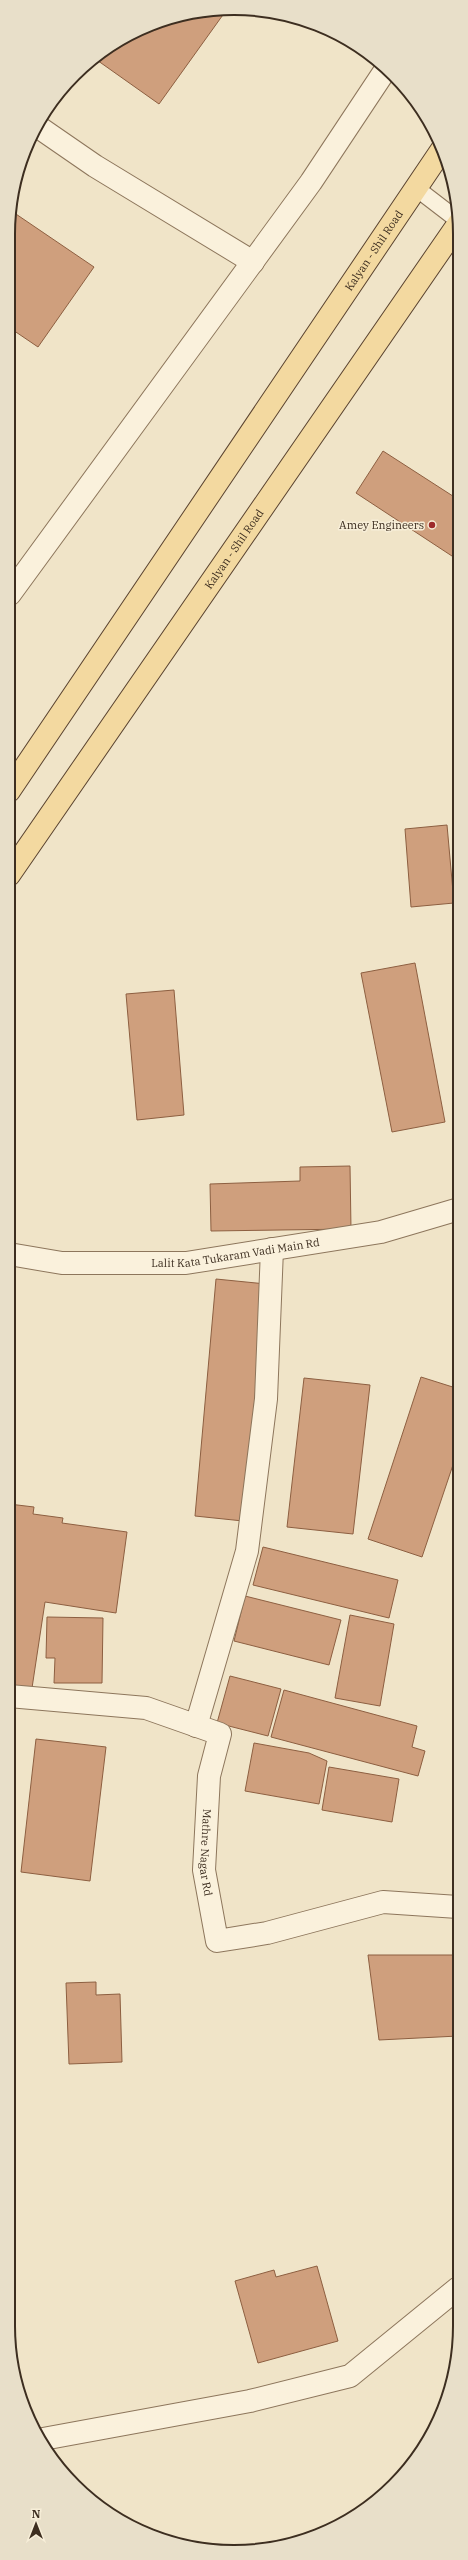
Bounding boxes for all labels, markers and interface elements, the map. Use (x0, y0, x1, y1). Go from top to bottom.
street label: Kalyan - Shil Road (342, 207, 406, 294)
street label: Kalyan - Shil Road (201, 506, 267, 592)
place label: Amey Engineers (339, 518, 424, 532)
marker: Amey Engineers (427, 520, 437, 530)
street label: Lalit Kata Tukaram Vadi Main Rd (151, 1235, 321, 1270)
street label: Mathre Nagar Rd (197, 1808, 216, 1897)
north arrow (16, 2504, 56, 2544)
text: N (32, 2507, 41, 2521)

